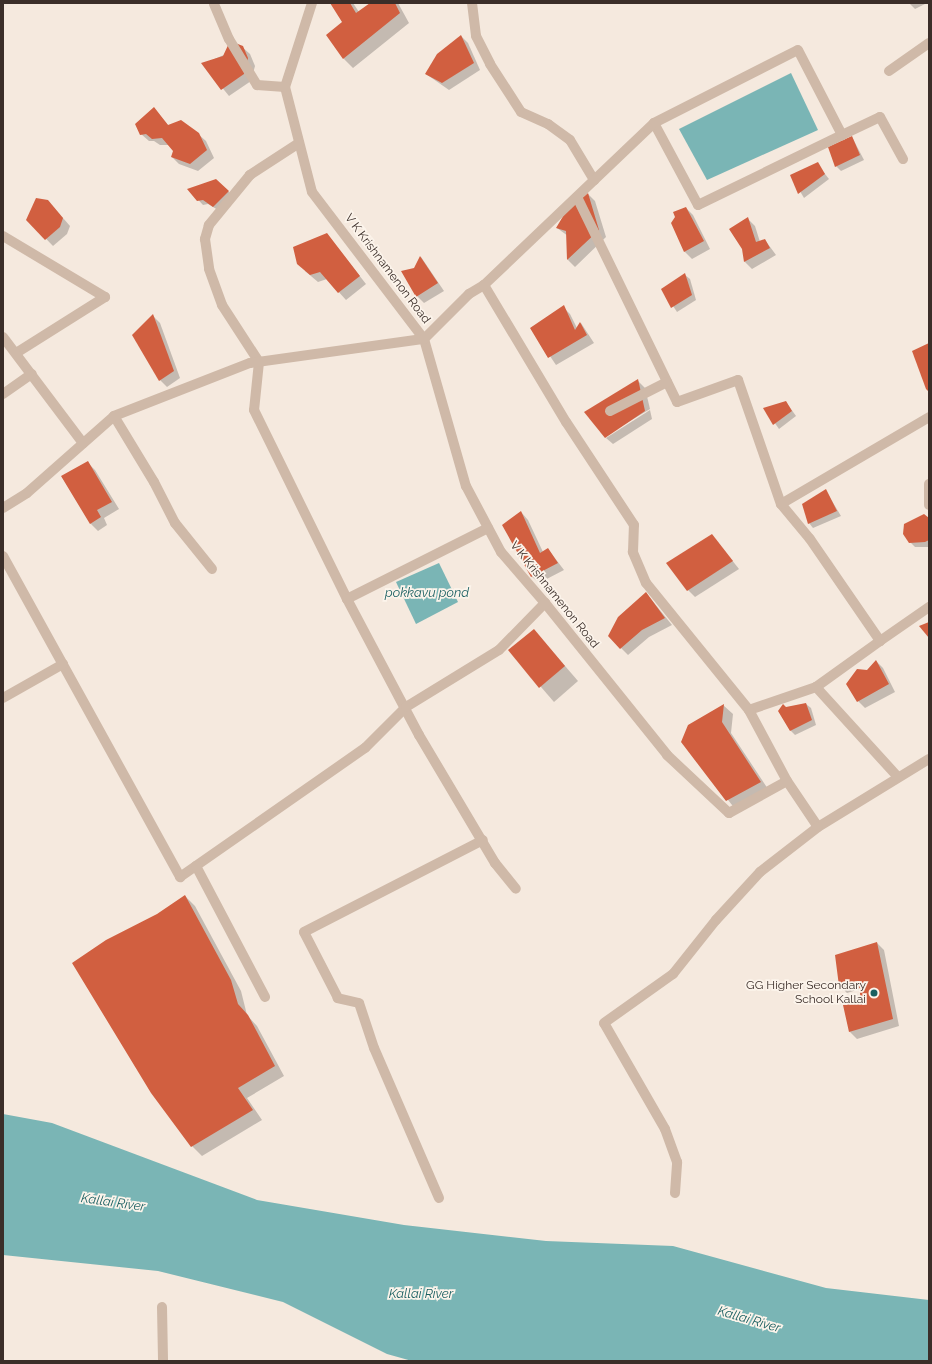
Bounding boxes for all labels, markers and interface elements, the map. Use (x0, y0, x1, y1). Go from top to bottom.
street label: V K Krishnamenon Road (341, 211, 433, 327)
street label: V K Krishnamenon Road (506, 538, 602, 652)
water label: pokkavu pond (385, 585, 469, 601)
place label: GG Higher Secondary School Kallai (746, 979, 866, 1007)
marker: GG Higher Secondary School Kallai (869, 988, 879, 998)
water label: Kallai River (80, 1191, 146, 1215)
water label: Kallai River (389, 1286, 453, 1302)
water label: Kallai River (716, 1304, 782, 1336)

